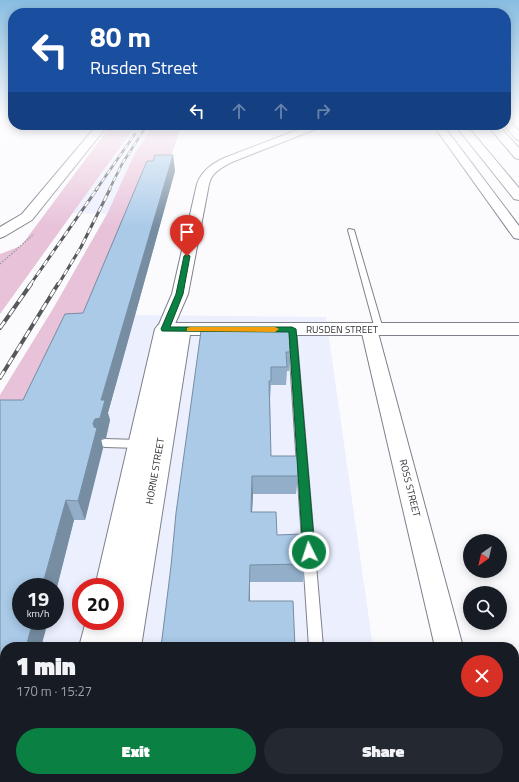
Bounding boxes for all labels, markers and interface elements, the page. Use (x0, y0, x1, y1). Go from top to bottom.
text: 80 m (90, 15, 151, 58)
icon: left (24, 24, 76, 76)
text: Rusden Street (90, 54, 198, 81)
icon: left (186, 100, 208, 122)
icon: ahead (228, 100, 250, 122)
icon: ahead (270, 100, 292, 122)
icon: right (312, 100, 334, 122)
pin (170, 215, 204, 256)
icon: arrive (176, 221, 198, 243)
street label: RUSDEN STREET (306, 322, 379, 337)
street label: HORNE STREET (142, 436, 168, 505)
street label: ROSS STREET (396, 458, 425, 519)
position arrow (288, 531, 330, 573)
north arrow (463, 534, 507, 578)
map controls (463, 534, 507, 630)
speed limit sign: 20 (72, 578, 124, 630)
text: 19 (27, 583, 49, 614)
button: search (463, 586, 507, 630)
text: km/h (27, 606, 49, 621)
text: 1 min (16, 648, 76, 684)
button: close (461, 655, 503, 697)
text: 170 m · 15:27 (16, 681, 92, 701)
button: Exit (16, 728, 256, 774)
button: Share (264, 728, 503, 774)

